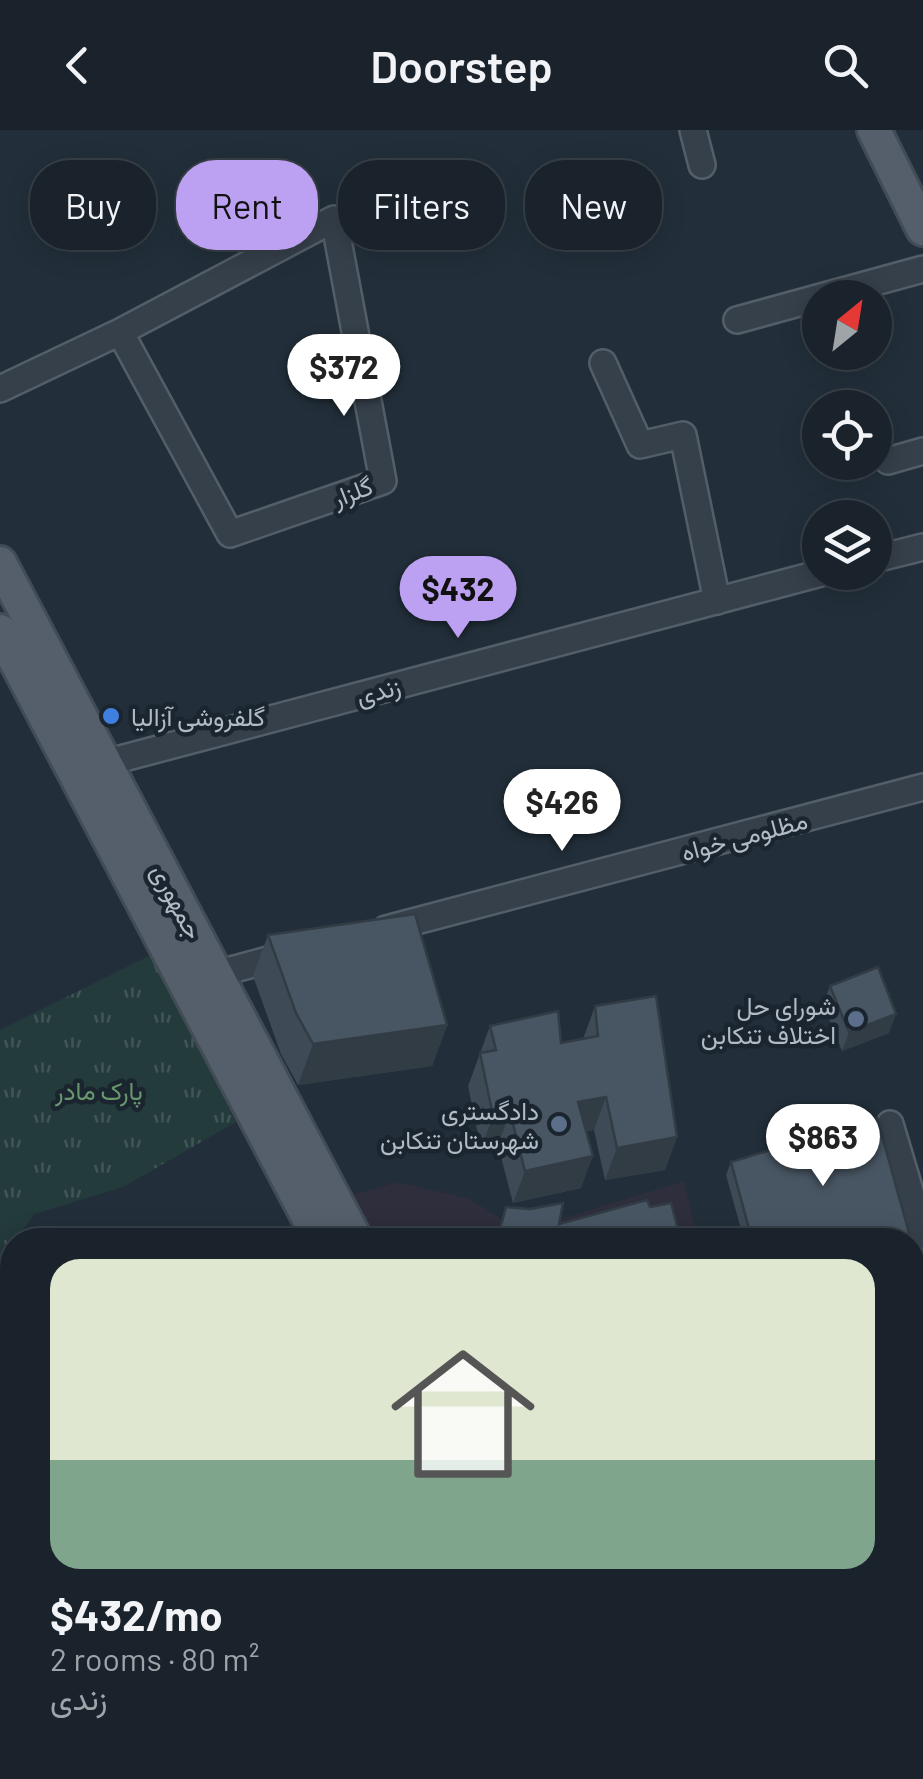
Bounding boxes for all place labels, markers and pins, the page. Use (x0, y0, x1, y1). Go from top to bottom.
pin: $372 (285, 334, 403, 419)
pin: $432 (399, 556, 517, 641)
place label: گلفروشی آزالیا (131, 701, 265, 733)
marker: گلفروشی آزالیا (100, 705, 122, 727)
pin: $426 (503, 769, 621, 854)
place label: شورای حل اختلاف تنکابن (701, 990, 836, 1051)
marker: شورای حل اختلاف تنکابن (845, 1008, 867, 1030)
place label: دادگستری شهرستان تنکابن (380, 1095, 539, 1156)
pin: $863 (764, 1104, 882, 1189)
marker: دادگستری شهرستان تنکابن (548, 1113, 570, 1135)

